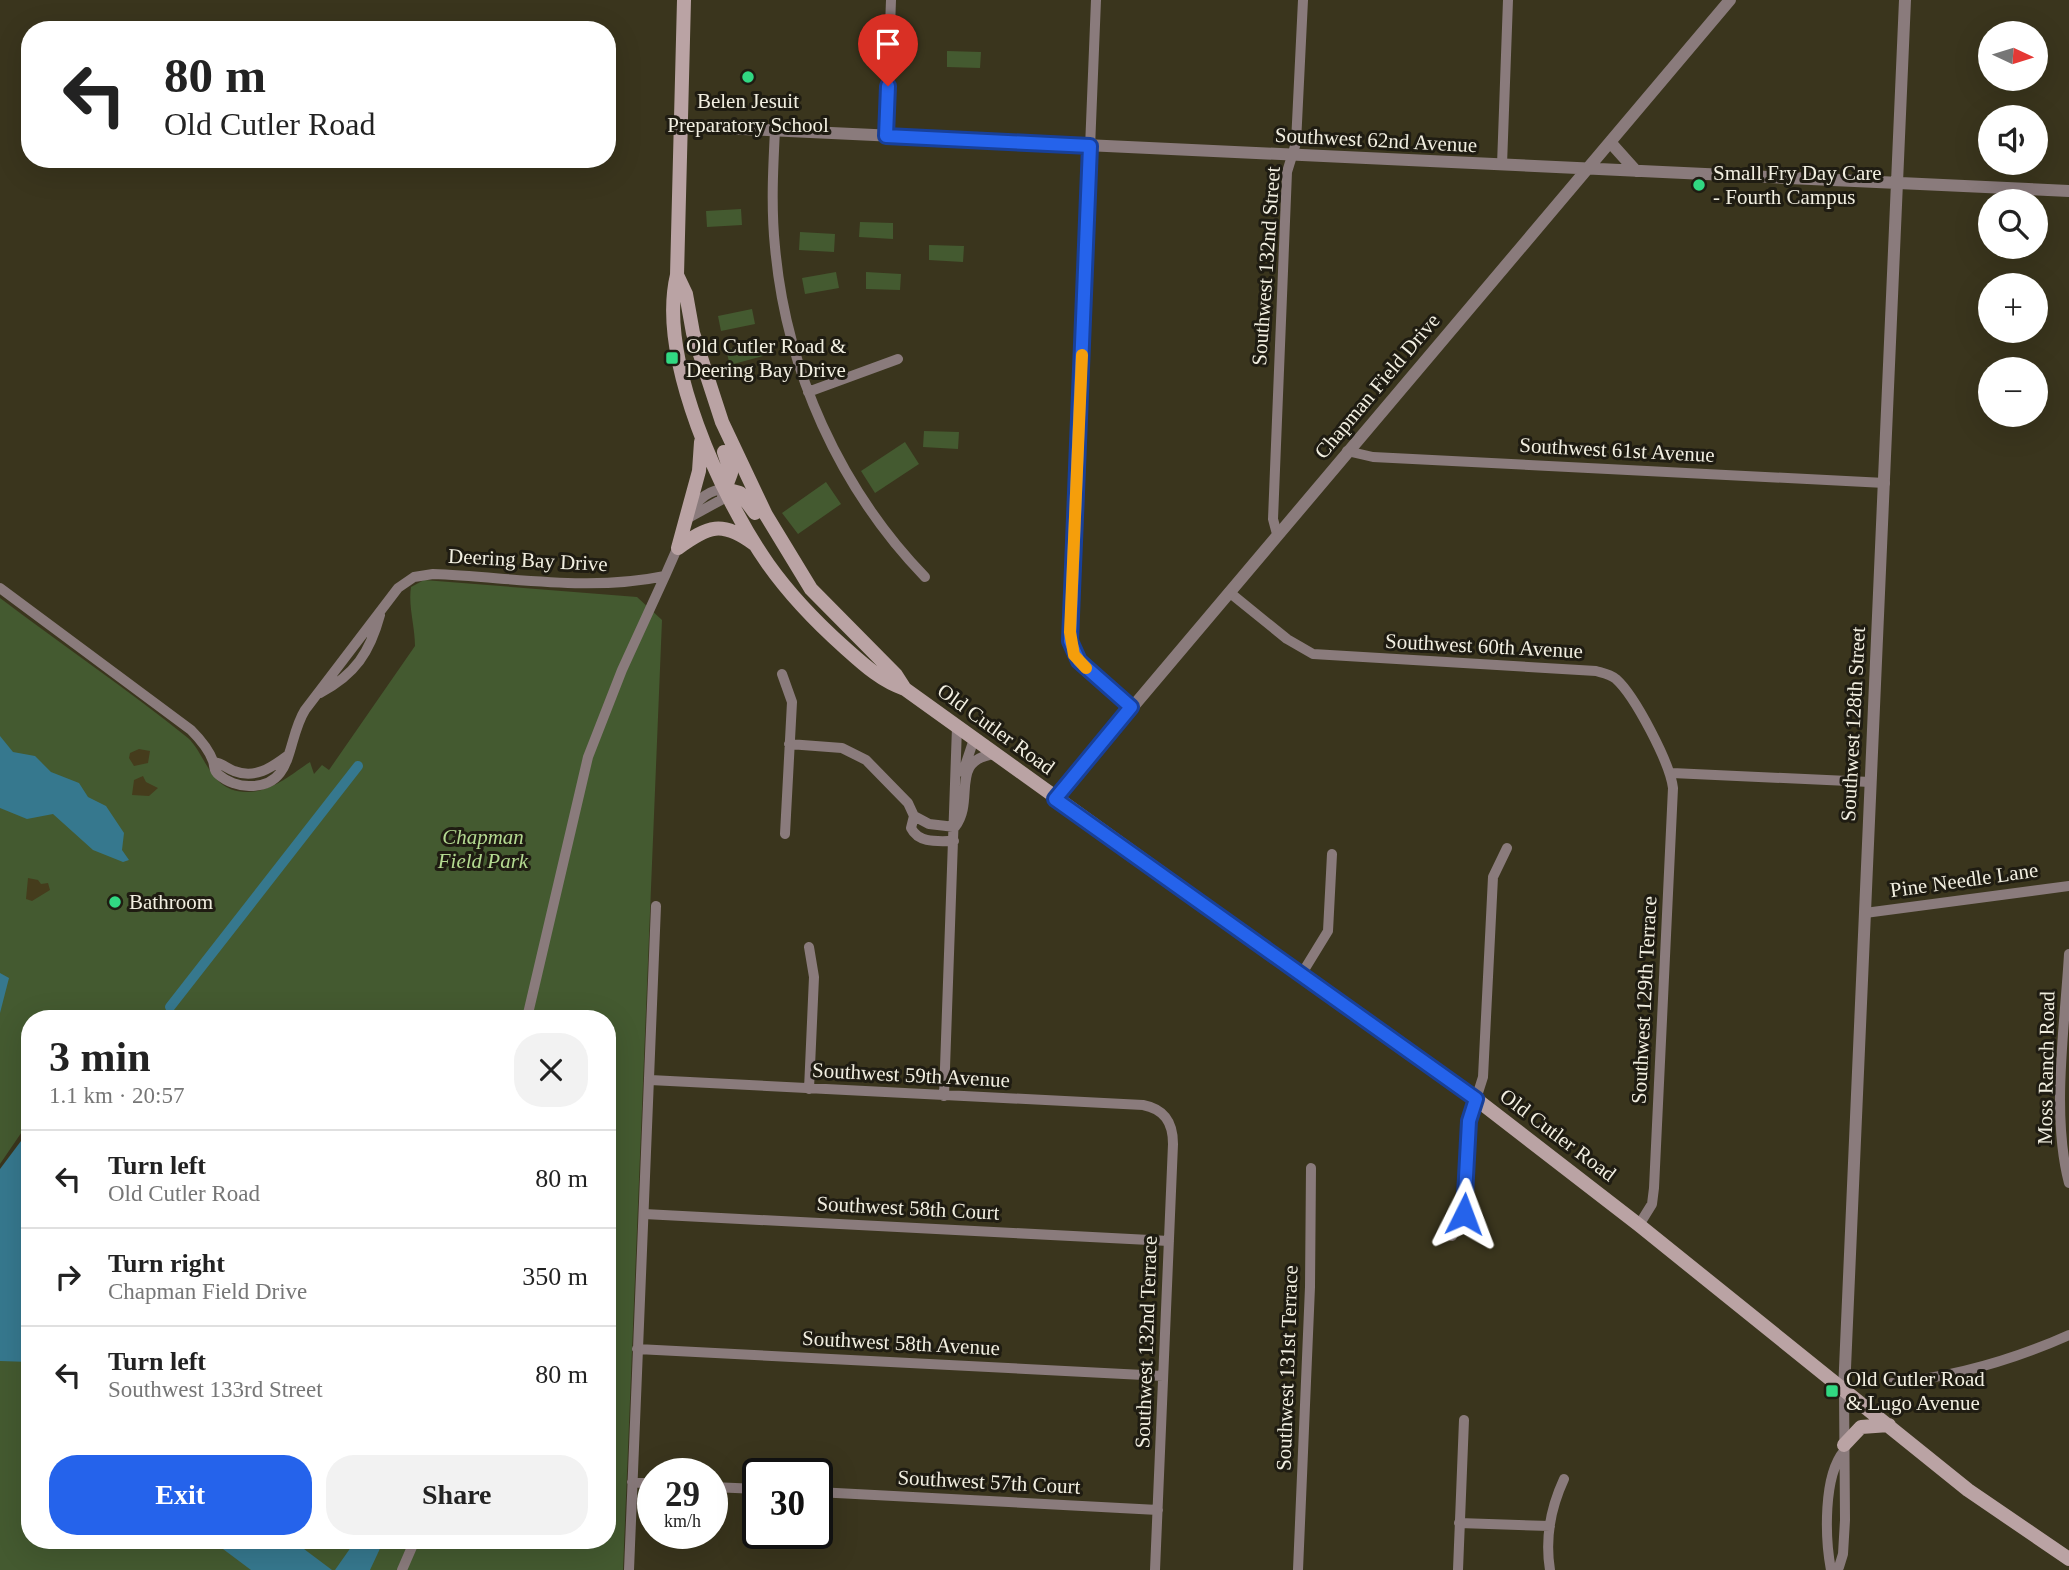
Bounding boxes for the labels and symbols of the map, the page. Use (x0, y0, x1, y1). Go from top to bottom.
pin (858, 14, 918, 86)
north arrow (1978, 21, 2048, 91)
marker: Belen Jesuit Preparatory School (740, 69, 756, 85)
place label: Belen Jesuit Preparatory School (667, 89, 829, 137)
street label: Southwest 62nd Avenue (1274, 123, 1478, 157)
place label: Small Fry Day Care - Fourth Campus (1713, 161, 1882, 209)
street label: Southwest 132nd Street (1247, 166, 1285, 366)
marker: Small Fry Day Care - Fourth Campus (1691, 177, 1707, 193)
street label: Chapman Field Drive (1309, 309, 1445, 463)
place label: Old Cutler Road & Deering Bay Drive (686, 334, 846, 382)
marker: Old Cutler Road & Deering Bay Drive (664, 350, 680, 366)
street label: Southwest 61st Avenue (1519, 433, 1715, 467)
street label: Deering Bay Drive (448, 544, 608, 576)
street label: Southwest 128th Street (1836, 626, 1870, 822)
street label: Southwest 60th Avenue (1385, 629, 1583, 663)
street label: Old Cutler Road (933, 678, 1060, 780)
park label: Chapman Field Park (437, 825, 529, 873)
street label: Pine Needle Lane (1888, 858, 2040, 902)
place label: Bathroom (129, 890, 213, 914)
marker: Bathroom (107, 894, 123, 910)
street label: Southwest 129th Terrace (1627, 895, 1661, 1105)
street label: Moss Ranch Road (2033, 990, 2059, 1145)
street label: Southwest 59th Avenue (812, 1058, 1010, 1092)
street label: Old Cutler Road (1495, 1084, 1621, 1187)
position arrow (1427, 1177, 1501, 1251)
street label: Southwest 58th Court (816, 1191, 1000, 1225)
street label: Southwest 132nd Terrace (1130, 1235, 1162, 1449)
street label: Southwest 131st Terrace (1271, 1265, 1303, 1471)
street label: Southwest 58th Avenue (802, 1326, 1000, 1360)
place label: Old Cutler Road & Lugo Avenue (1846, 1367, 1985, 1415)
marker: Old Cutler Road & Lugo Avenue (1824, 1383, 1840, 1399)
speed limit sign: 30 (742, 1458, 833, 1549)
street label: Southwest 57th Court (897, 1465, 1081, 1499)

